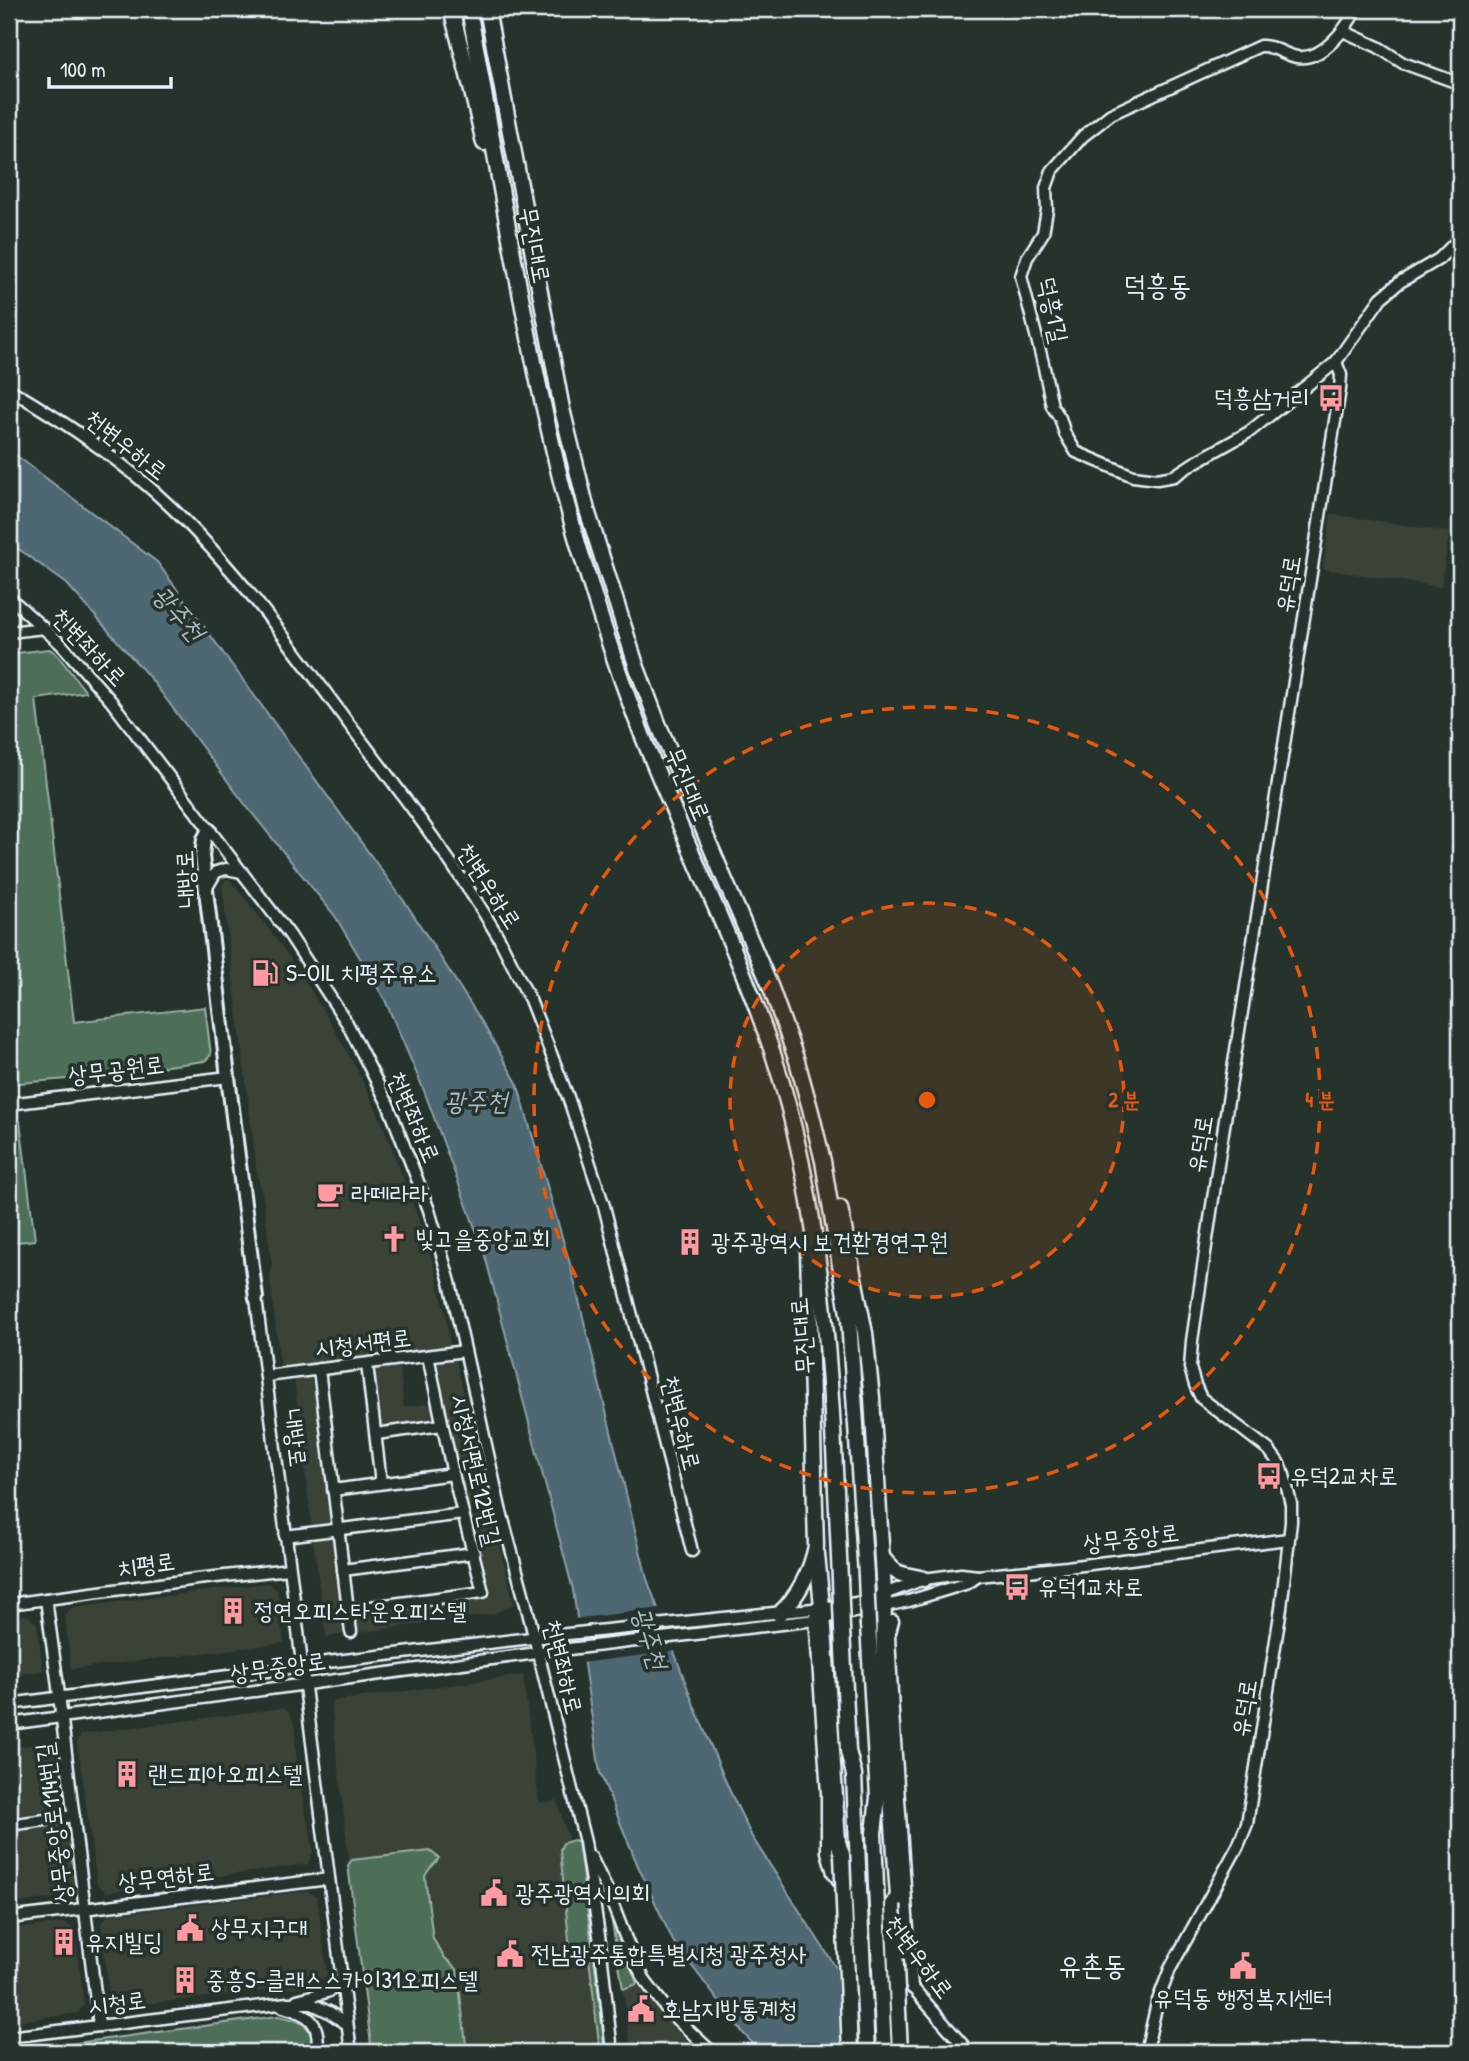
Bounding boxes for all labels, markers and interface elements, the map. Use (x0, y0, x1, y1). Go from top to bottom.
scale bar (49, 46, 172, 90)
text: 100 m (60, 55, 106, 84)
street label: 무진대로 (513, 204, 559, 286)
district label: 덕흥동 (1123, 266, 1191, 304)
street label: 덕흥1길 (1031, 274, 1077, 346)
place label: 덕흥삼거리 (1213, 381, 1310, 413)
bus stop icon: 덕흥삼거리 (1316, 383, 1346, 413)
street label: 천변우하로 (79, 402, 175, 487)
street label: 유덕로 (1267, 553, 1307, 615)
water label: 광주천 (146, 578, 215, 650)
street label: 천변좌하로 (45, 600, 134, 693)
street label: 무진대로 (659, 742, 719, 825)
street label: 천변우하로 (450, 836, 530, 935)
street label: 내방로 (168, 849, 202, 909)
place label: S-OIL 치평주유소 (286, 956, 437, 988)
fuel station icon: S-OIL 치평주유소 (250, 958, 280, 988)
street label: 상무공원로 (66, 1047, 166, 1091)
street label: 천변좌하로 (381, 1066, 449, 1167)
water label: 광주천 (445, 1083, 510, 1118)
text: 2 분 (1108, 1085, 1140, 1114)
text: 4 분 (1305, 1085, 1335, 1114)
centre of rings (915, 1088, 939, 1112)
street label: 유덕로 (1179, 1113, 1219, 1175)
place label: 라떼라라 (351, 1177, 428, 1209)
cafe icon: 라떼라라 (315, 1179, 345, 1209)
place label: 빛고을중앙교회 (415, 1222, 550, 1254)
church icon: 빛고을중앙교회 (379, 1224, 409, 1254)
place label: 광주광역시 보건환경연구원 (711, 1225, 948, 1257)
building icon: 광주광역시 보건환경연구원 (675, 1227, 705, 1257)
street label: 무진대로 (782, 1296, 820, 1376)
street label: 시청서편로 (313, 1320, 413, 1364)
street label: 천변우하로 (655, 1372, 709, 1473)
street label: 시청서편로12번길 (444, 1391, 510, 1549)
street label: 내방로 (277, 1407, 315, 1469)
place label: 유덕2교차로 (1290, 1459, 1398, 1491)
bus stop icon: 유덕2교차로 (1254, 1461, 1284, 1491)
street label: 상무중앙로 (1081, 1515, 1181, 1559)
street label: 치평로 (115, 1544, 177, 1584)
place label: 유덕1교차로 (1038, 1570, 1143, 1602)
bus stop icon: 유덕1교차로 (1002, 1572, 1032, 1602)
place label: 정연오피스타운오피스텔 (254, 1594, 466, 1626)
building icon: 정연오피스타운오피스텔 (218, 1596, 248, 1626)
water label: 광주천 (625, 1603, 677, 1676)
street label: 천변좌하로 (537, 1616, 591, 1717)
street label: 상무중앙로 (228, 1643, 328, 1689)
street label: 유덕로 (1223, 1677, 1263, 1739)
street label: 상무중앙로114번길 (27, 1741, 79, 1905)
place label: 랜드피아오피스텔 (148, 1757, 303, 1789)
building icon: 랜드피아오피스텔 (112, 1759, 142, 1789)
street label: 상무연하로 (116, 1854, 216, 1898)
place label: 광주광역시의회 (515, 1876, 650, 1908)
public building icon: 광주광역시의회 (479, 1878, 509, 1908)
street label: 천변우하로 (878, 1908, 962, 2005)
place label: 상무지구대 (211, 1911, 308, 1943)
public building icon: 상무지구대 (175, 1913, 205, 1943)
place label: 유지빌딩 (85, 1925, 162, 1957)
building icon: 유지빌딩 (49, 1927, 79, 1957)
place label: 전남광주통합특별시청 광주청사 (531, 1937, 807, 1969)
public building icon: 전남광주통합특별시청 광주청사 (495, 1939, 525, 1969)
district label: 유촌동 (1058, 1946, 1126, 1984)
public building icon: 유덕동 행정복지센터 (1228, 1951, 1258, 1981)
place label: 중흥S-클래스스카이31오피스텔 (206, 1963, 478, 1995)
building icon: 중흥S-클래스스카이31오피스텔 (170, 1965, 200, 1995)
place label: 유덕동 행정복지센터 (1153, 1981, 1333, 2013)
street label: 시청로 (86, 1983, 148, 2021)
place label: 호남지방통계청 (662, 1992, 797, 2024)
public building icon: 호남지방통계청 (626, 1994, 656, 2024)

